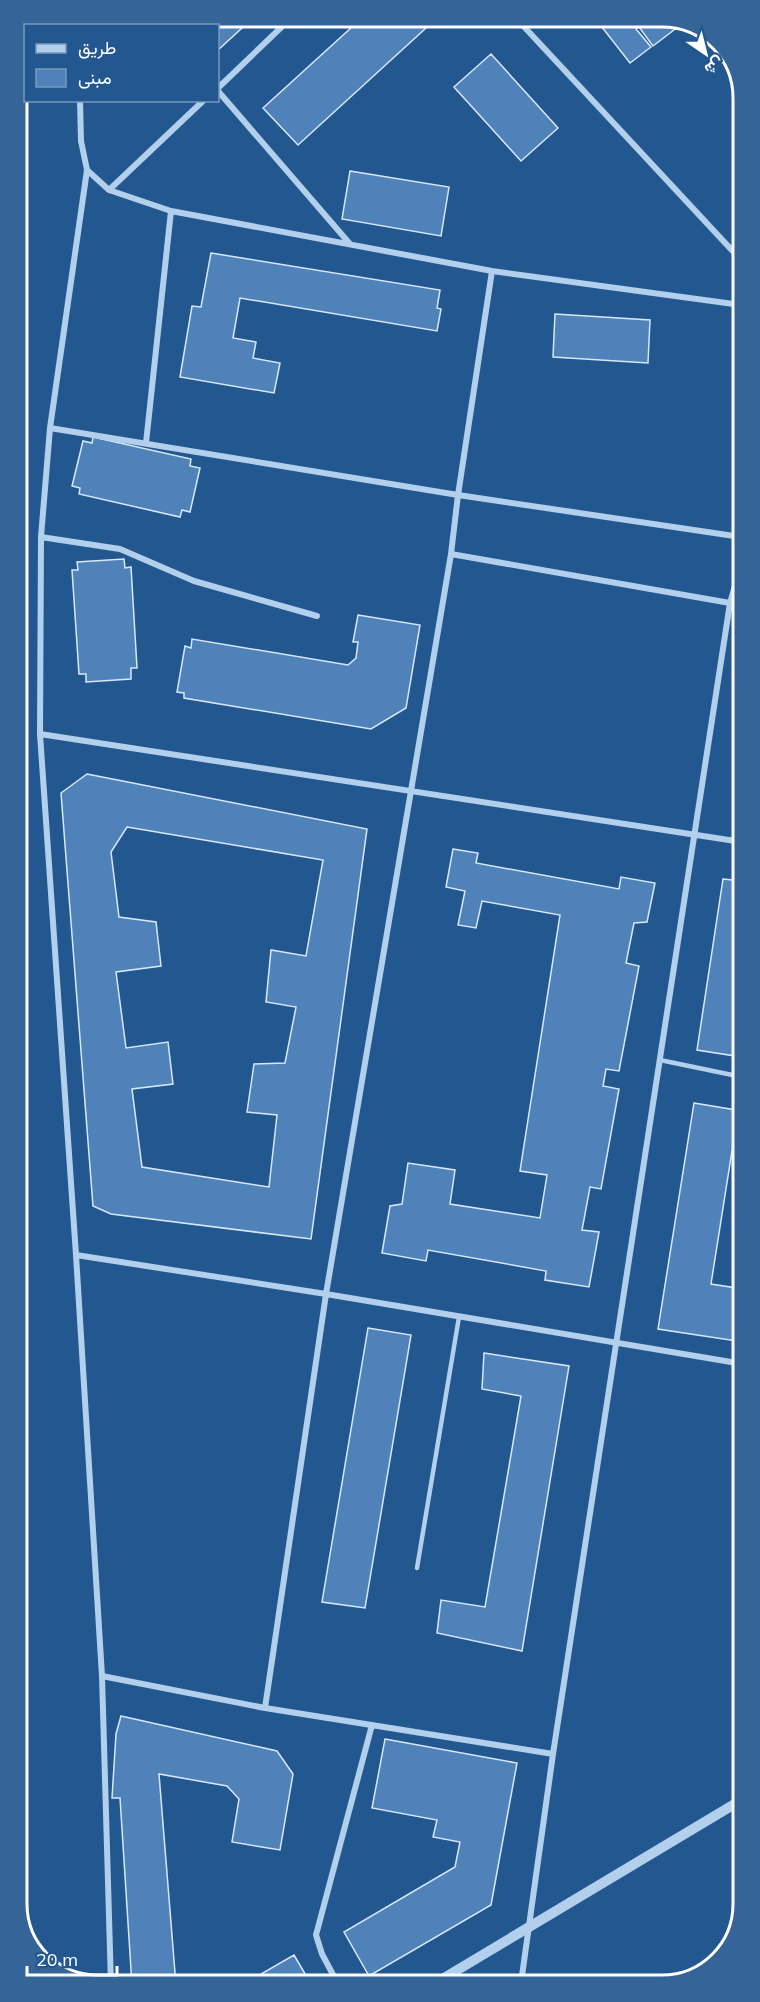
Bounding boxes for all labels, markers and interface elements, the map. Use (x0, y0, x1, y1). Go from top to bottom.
legend (24, 24, 219, 102)
north arrow (676, 24, 736, 84)
text: طريق (78, 36, 116, 59)
text: ش (701, 53, 728, 80)
text: مبنى (78, 66, 112, 89)
scale bar (27, 1939, 117, 1977)
text: 20 m (36, 1948, 78, 1971)

